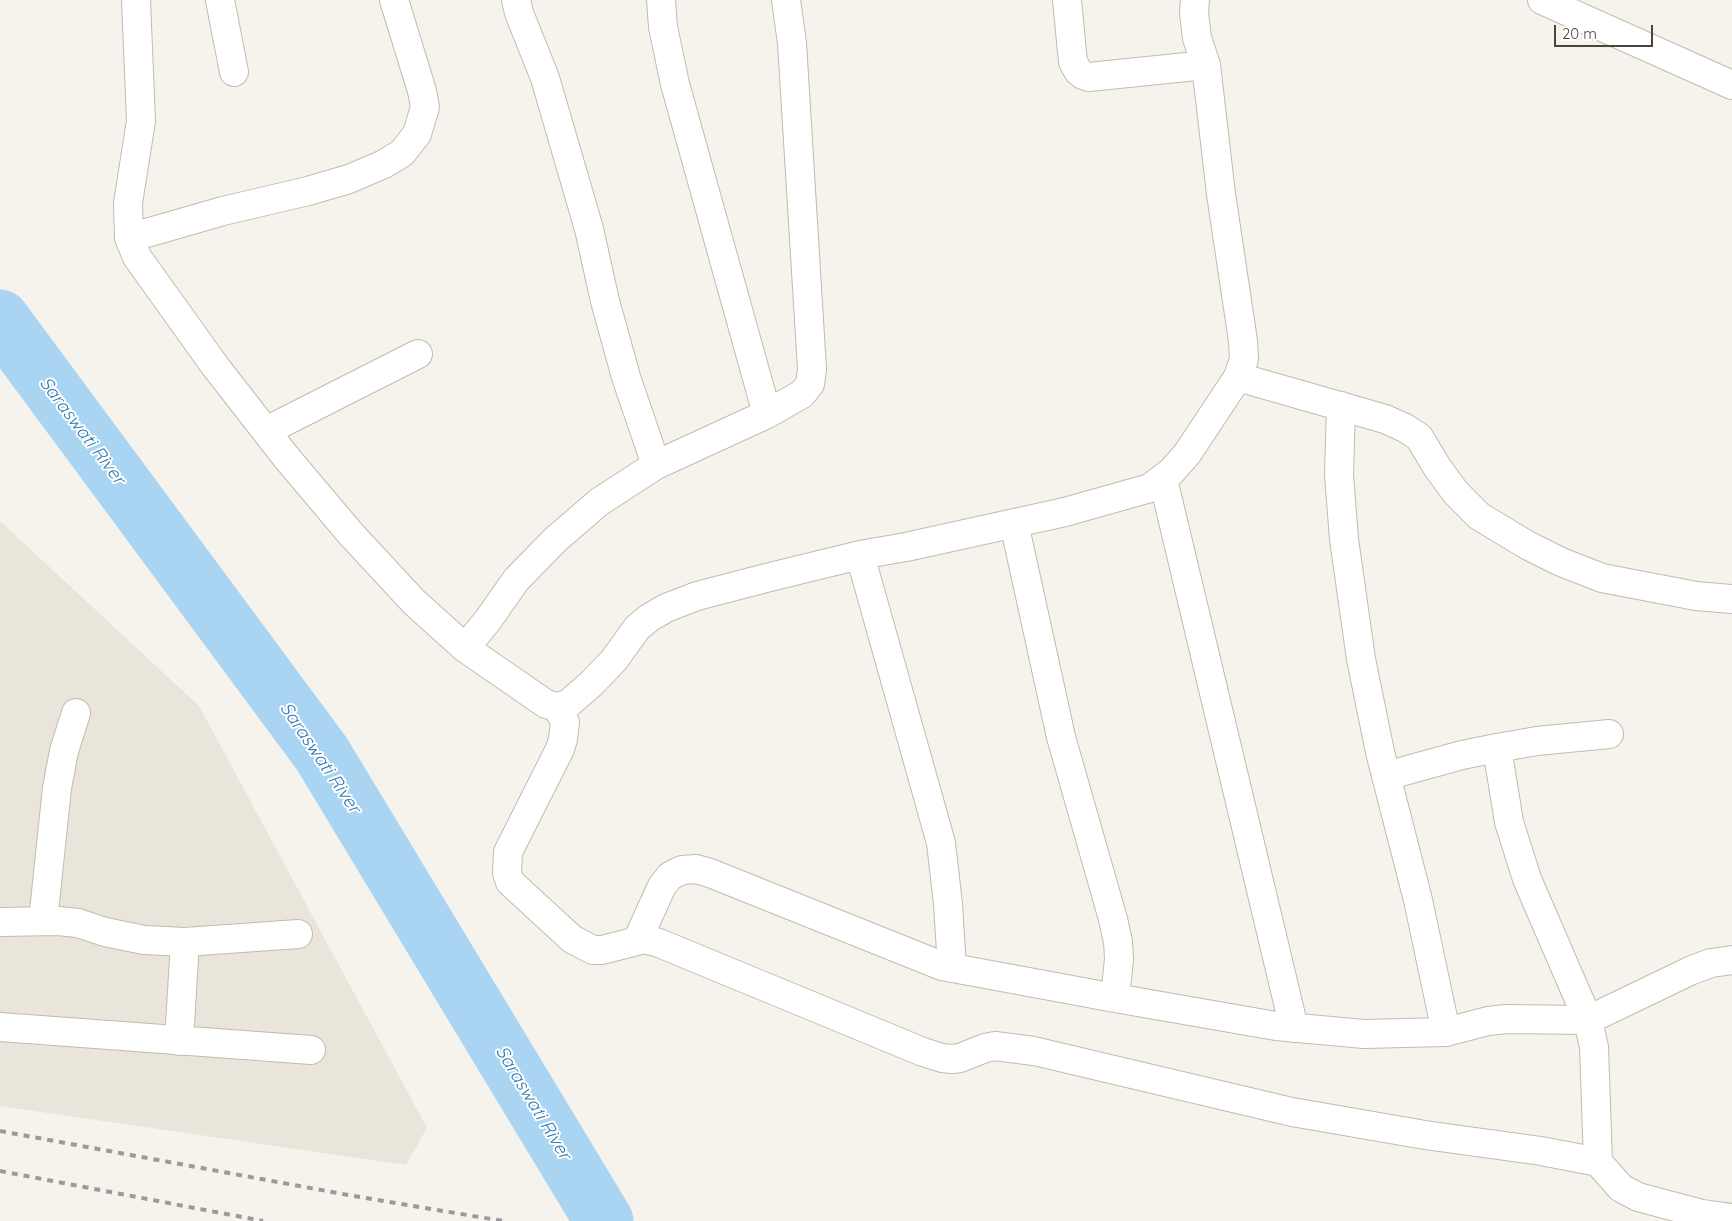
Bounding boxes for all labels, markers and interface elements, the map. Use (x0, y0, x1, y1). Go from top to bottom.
scale bar (1557, 15, 1656, 47)
text: 20 m (1562, 24, 1597, 43)
water label: Saraswati River (35, 373, 129, 489)
water label: Saraswati River (275, 699, 365, 817)
water label: Saraswati River (491, 1042, 575, 1164)

